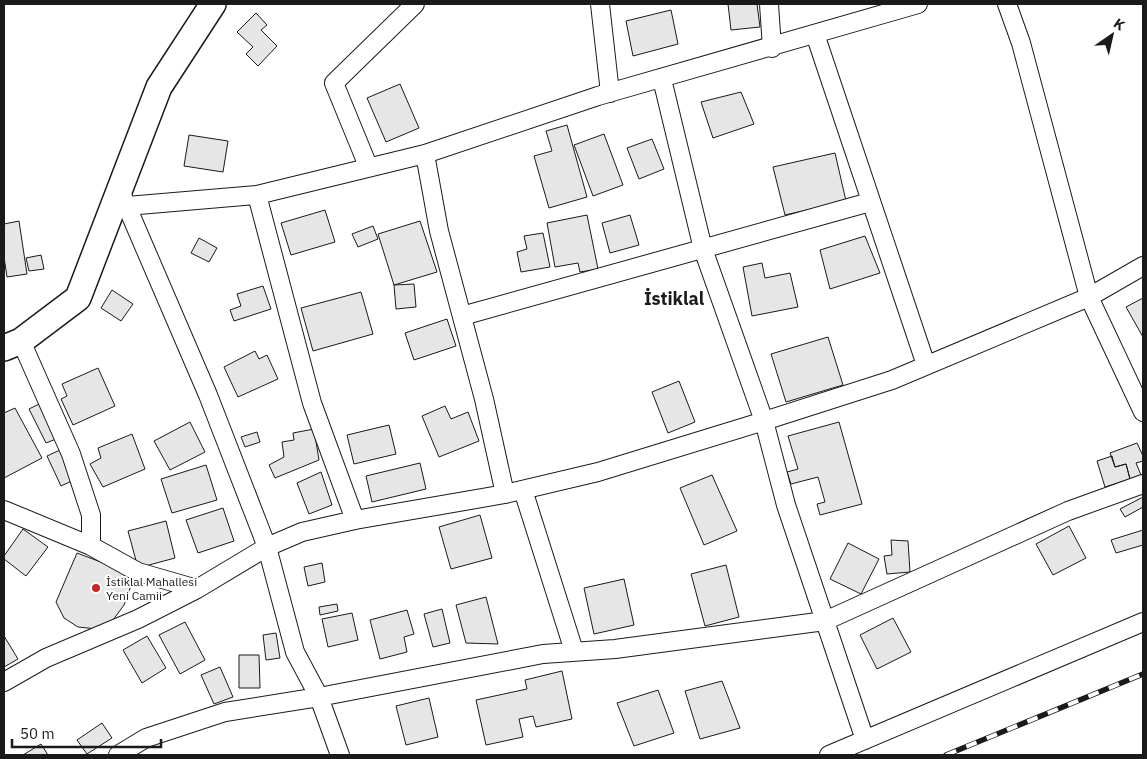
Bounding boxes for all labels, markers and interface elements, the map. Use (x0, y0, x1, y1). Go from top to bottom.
north arrow (1087, 10, 1137, 60)
text: K (1110, 14, 1129, 35)
district label: İstiklal (644, 287, 705, 310)
place label: İstiklal Mahallesi Yeni Camii (106, 574, 197, 603)
marker: İstiklal Mahallesi Yeni Camii (90, 582, 102, 594)
scale bar (12, 716, 161, 748)
text: 50 m (20, 724, 55, 743)

